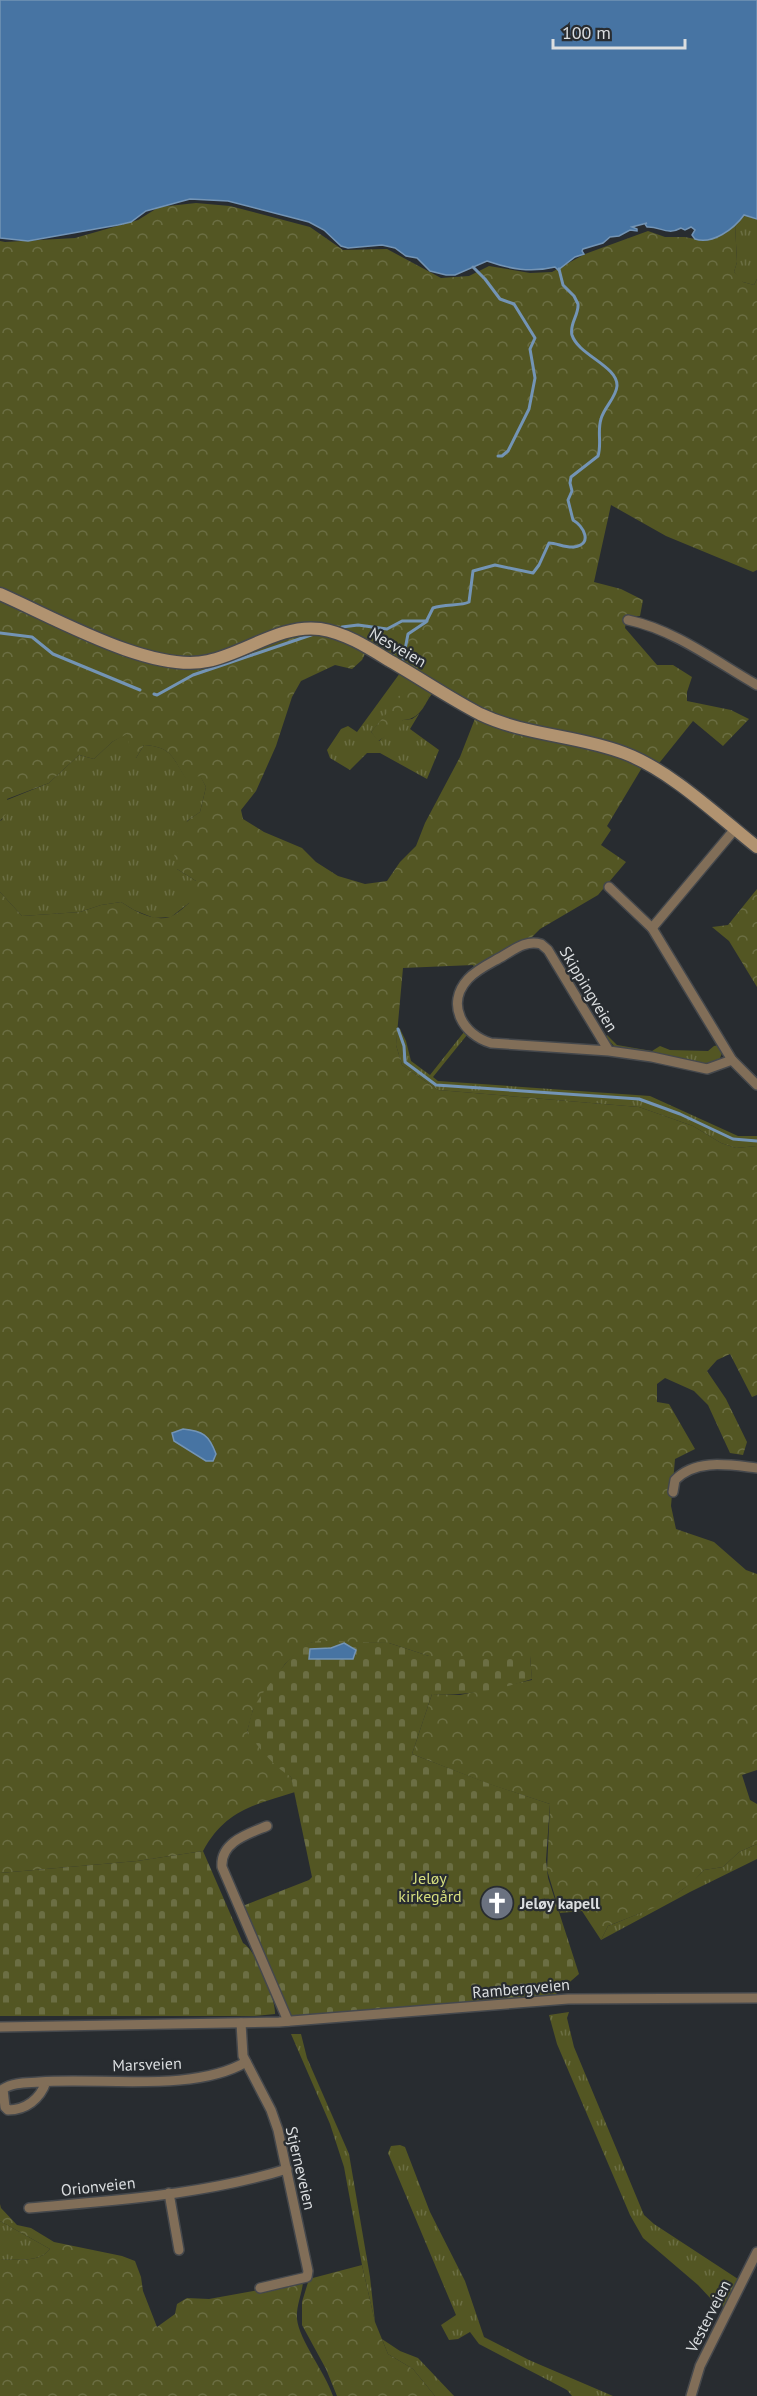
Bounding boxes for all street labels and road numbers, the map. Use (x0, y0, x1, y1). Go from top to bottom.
street label: Nesveien (366, 623, 430, 671)
street label: Skippingveien (556, 943, 622, 1035)
street label: Rambergveien (471, 1974, 571, 2002)
street label: Marsveien (112, 2053, 182, 2075)
street label: Stjerneveien (282, 2124, 320, 2212)
street label: Orionveien (60, 2172, 136, 2200)
street label: Vesterveien (681, 2276, 735, 2356)

